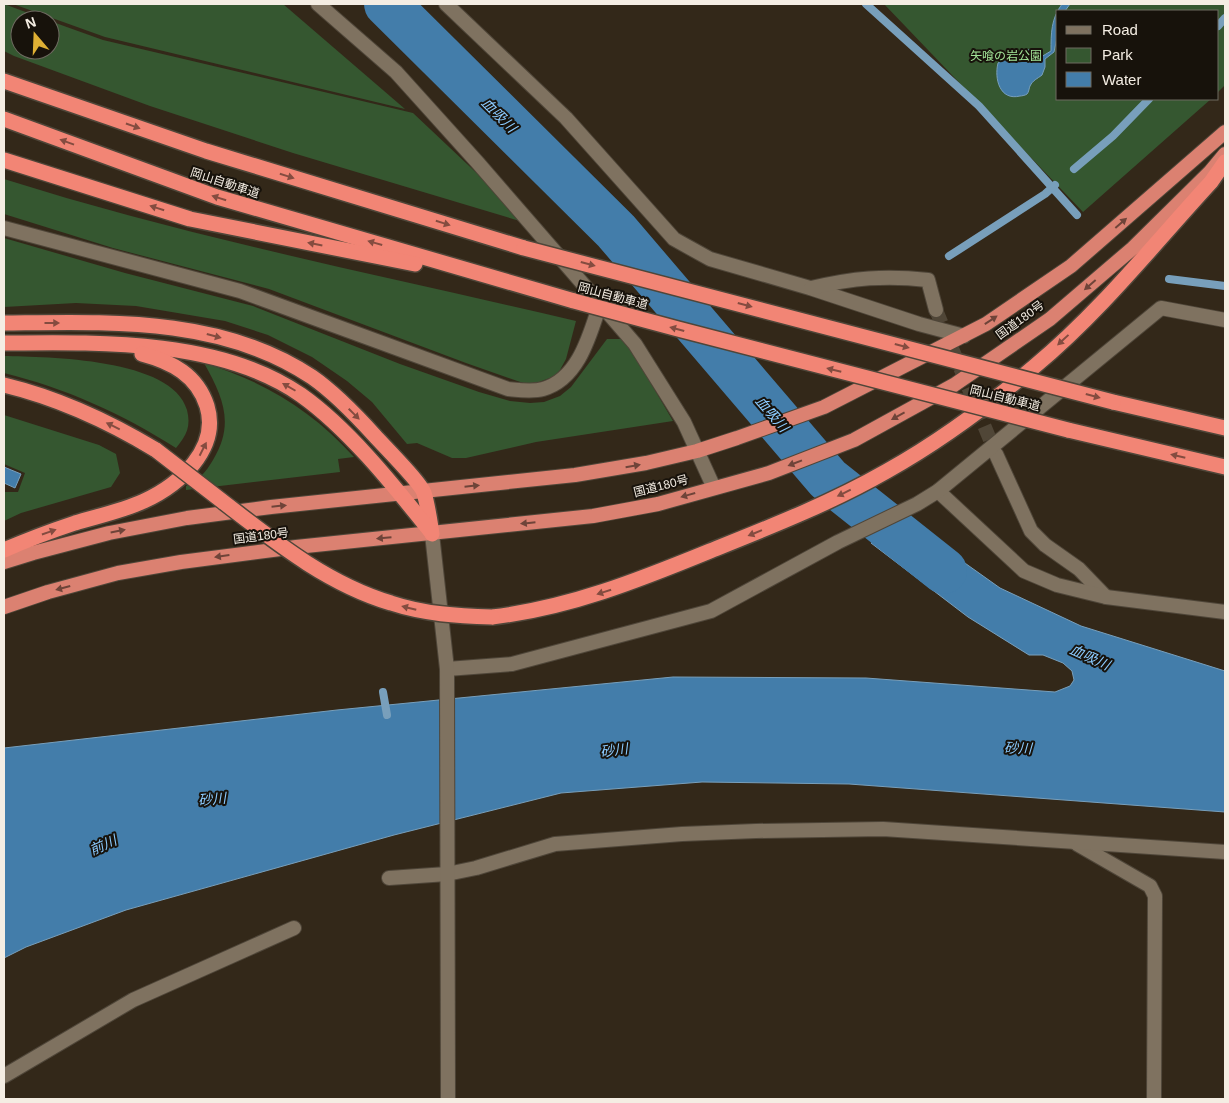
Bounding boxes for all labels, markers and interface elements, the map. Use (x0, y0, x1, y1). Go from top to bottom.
north arrow (10, 10, 60, 60)
legend (1056, 10, 1219, 100)
text: N (23, 13, 38, 32)
text: Road (1102, 21, 1138, 38)
text: Park (1102, 46, 1133, 63)
park label: 矢喰の岩公園 (970, 49, 1042, 63)
text: Water (1102, 71, 1141, 88)
water label: 血吸川 (478, 94, 521, 137)
one-way arrow (125, 123, 140, 130)
one-way arrow (59, 138, 74, 146)
street label: 岡山自動車道 (189, 165, 261, 201)
one-way arrow (280, 172, 295, 180)
one-way arrow (212, 193, 227, 201)
one-way arrow (149, 204, 164, 212)
one-way arrow (1114, 217, 1127, 228)
one-way arrow (435, 220, 450, 228)
one-way arrow (368, 239, 383, 247)
one-way arrow (308, 240, 323, 248)
one-way arrow (580, 261, 595, 269)
one-way arrow (1083, 279, 1096, 290)
street label: 岡山自動車道 (576, 280, 650, 312)
street label: 国道180号 (993, 298, 1047, 342)
one-way arrow (737, 302, 752, 310)
one-way arrow (984, 315, 998, 325)
one-way arrow (45, 319, 61, 327)
one-way arrow (669, 325, 685, 333)
one-way arrow (207, 332, 222, 340)
one-way arrow (1058, 334, 1070, 346)
one-way arrow (895, 343, 910, 351)
one-way arrow (827, 365, 842, 373)
street label: 岡山自動車道 (968, 382, 1042, 414)
one-way arrow (282, 383, 295, 392)
one-way arrow (1086, 392, 1101, 400)
water label: 血吸川 (752, 393, 793, 437)
one-way arrow (348, 407, 360, 419)
one-way arrow (892, 411, 905, 420)
one-way arrow (106, 422, 121, 430)
one-way arrow (199, 442, 207, 456)
one-way arrow (1170, 452, 1185, 460)
one-way arrow (787, 459, 802, 467)
one-way arrow (626, 461, 642, 469)
street label: 国道180号 (632, 472, 690, 500)
one-way arrow (464, 482, 480, 490)
one-way arrow (837, 489, 851, 497)
one-way arrow (680, 492, 695, 500)
one-way arrow (271, 502, 287, 510)
one-way arrow (520, 519, 536, 527)
street label: 国道180号 (232, 526, 290, 546)
one-way arrow (111, 527, 126, 535)
one-way arrow (42, 528, 57, 536)
one-way arrow (748, 529, 762, 537)
one-way arrow (376, 535, 392, 543)
one-way arrow (214, 552, 230, 560)
one-way arrow (56, 584, 71, 592)
one-way arrow (596, 589, 611, 596)
one-way arrow (402, 604, 417, 612)
water label: 血吸川 (1068, 641, 1114, 674)
water label: 砂川 (599, 740, 631, 760)
water label: 砂川 (1004, 740, 1034, 757)
water label: 砂川 (197, 790, 229, 808)
water label: 前川 (87, 831, 121, 858)

